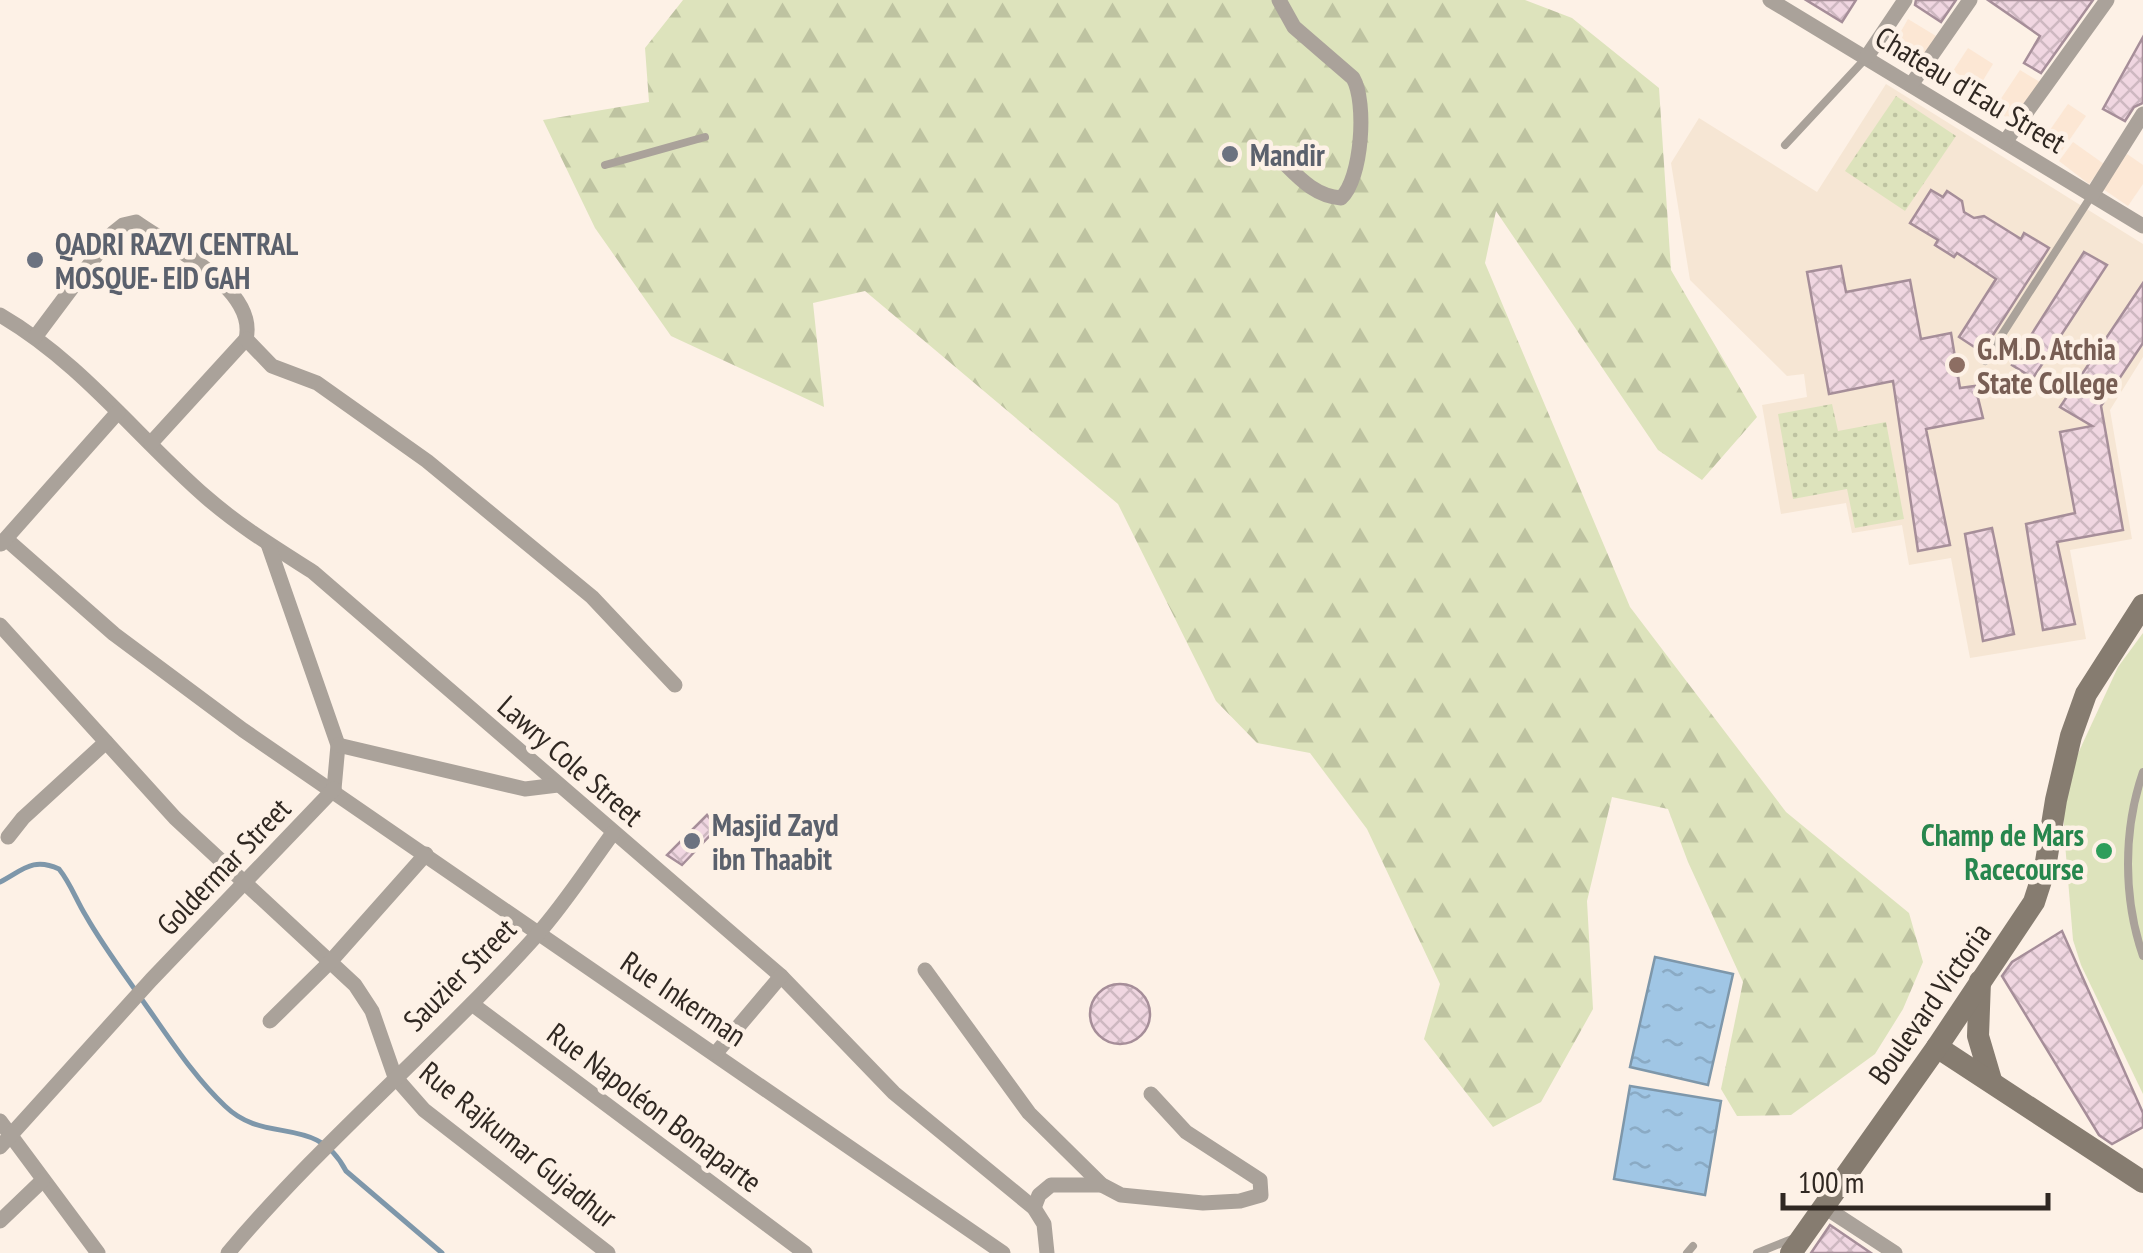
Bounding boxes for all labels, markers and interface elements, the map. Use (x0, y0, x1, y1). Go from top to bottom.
street label: Chateau d'Eau Street (1869, 17, 2074, 162)
place label: Mandir (1250, 135, 1325, 174)
marker: Mandir (1219, 143, 1241, 165)
place label: QADRI RAZVI CENTRAL MOSQUE- EID GAH (55, 224, 298, 297)
marker: QADRI RAZVI CENTRAL MOSQUE- EID GAH (24, 249, 46, 271)
place label: G.M.D. Atchia State College (1977, 329, 2118, 402)
marker: G.M.D. Atchia State College (1946, 354, 1968, 376)
street label: Lawry Cole Street (490, 686, 652, 834)
street label: Goldermar Street (148, 788, 299, 943)
place label: Masjid Zayd ibn Thaabit (712, 805, 839, 878)
place label: Champ de Mars Racecourse (1921, 815, 2084, 888)
marker: Masjid Zayd ibn Thaabit (681, 830, 703, 852)
marker: Champ de Mars Racecourse (2093, 840, 2115, 862)
street label: Sauzier Street (394, 909, 524, 1039)
street label: Boulevard Victoria (1859, 915, 1999, 1091)
street label: Rue Inkerman (614, 942, 754, 1054)
street label: Rue Napoléon Bonaparte (540, 1014, 770, 1200)
street label: Rue Rajkumar Gujadhur (412, 1052, 626, 1236)
scale bar (1783, 1148, 2048, 1210)
text: 100 m (1798, 1162, 1864, 1201)

